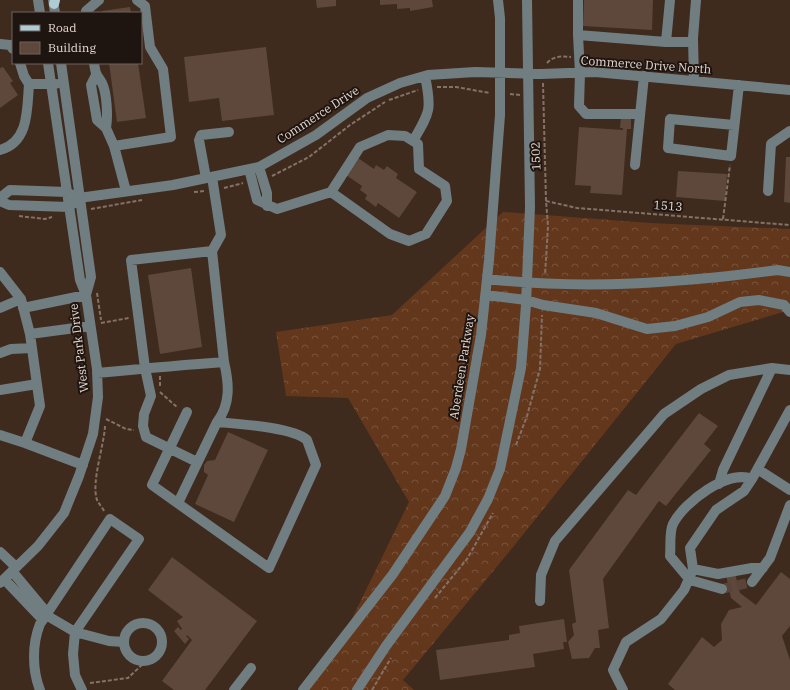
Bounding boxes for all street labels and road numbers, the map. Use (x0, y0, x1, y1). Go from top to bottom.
street label: Commerce Drive North (580, 52, 712, 77)
street label: Commerce Drive (274, 83, 361, 147)
street label: 1502 (528, 141, 543, 171)
street label: 1513 (653, 197, 683, 214)
street label: West Park Drive (66, 303, 91, 393)
street label: Aberdeen Parkway (446, 313, 477, 421)

